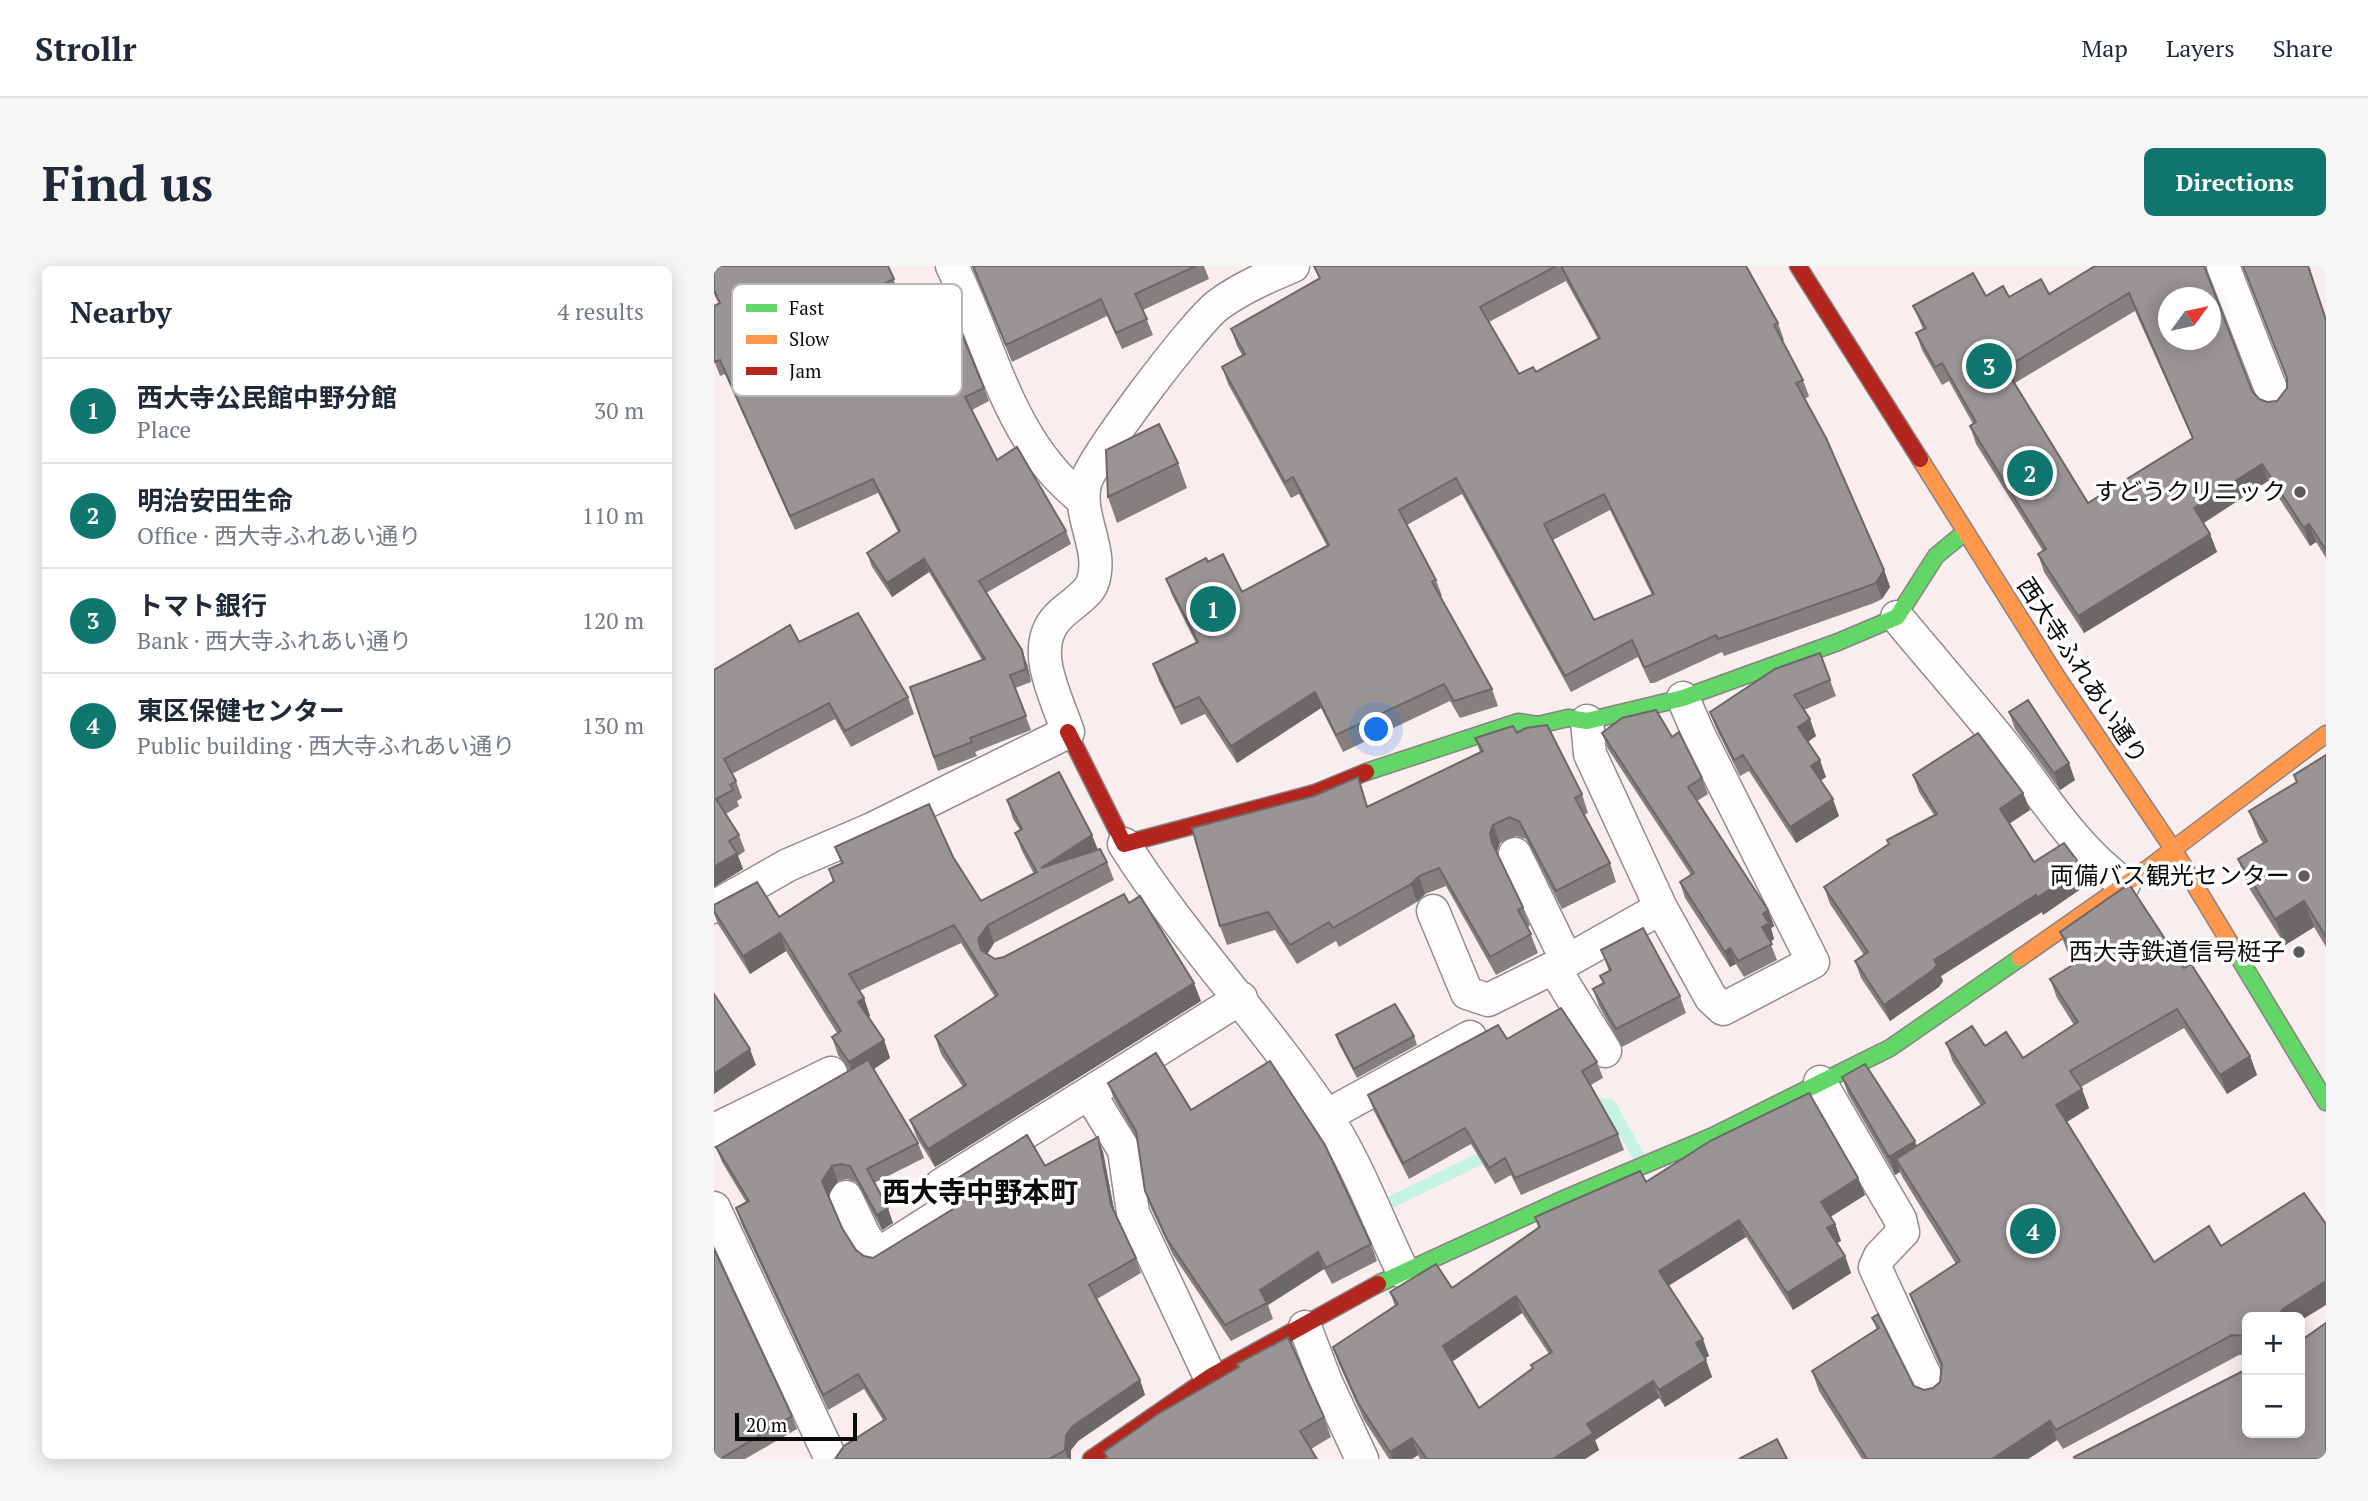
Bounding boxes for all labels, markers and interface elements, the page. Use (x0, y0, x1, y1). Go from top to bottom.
text: Strollr (35, 27, 137, 70)
text: Map (2081, 32, 2128, 64)
text: Layers (2166, 32, 2235, 64)
text: Share (2273, 32, 2333, 64)
button: Directions (2144, 148, 2326, 216)
text: Find us (42, 150, 213, 215)
legend (732, 284, 962, 396)
north arrow (2158, 287, 2221, 350)
text: Nearby (70, 292, 172, 332)
text: Fast (789, 295, 824, 320)
text: 4 results (557, 296, 644, 327)
text: Slow (789, 326, 830, 351)
pin: 3 (1966, 340, 2012, 392)
text: Jam (789, 358, 822, 383)
text: 西大寺公民館中野分館 (137, 380, 397, 414)
text: 1 (87, 395, 100, 426)
text: 30 m (594, 395, 644, 426)
text: Place (137, 414, 191, 445)
pin: 2 (2007, 447, 2053, 499)
place label: すどうクリニック (2094, 475, 2286, 507)
text: 明治安田生命 (137, 483, 293, 517)
marker: すどうクリニック (2292, 484, 2308, 500)
text: 2 (87, 500, 100, 531)
text: 110 m (582, 500, 644, 531)
text: Office · 西大寺ふれあい通り (137, 520, 421, 551)
street label: 西大寺ふれあい通り (2011, 571, 2155, 770)
pin: 1 (1190, 583, 1236, 635)
text: トマト銀行 (137, 588, 267, 622)
text: 3 (87, 605, 100, 636)
text: 120 m (582, 605, 644, 636)
text: Bank · 西大寺ふれあい通り (137, 625, 412, 656)
text: 東区保健センター (137, 693, 345, 727)
text: 4 (87, 710, 100, 741)
text: 130 m (582, 710, 644, 741)
your location (1359, 712, 1393, 746)
text: Public building · 西大寺ふれあい通り (137, 730, 515, 761)
place label: 両備バス観光センター (2050, 859, 2290, 891)
marker: 両備バス観光センター (2296, 868, 2312, 884)
place label: 西大寺鉄道信号梃子 (2069, 935, 2285, 967)
marker: 西大寺鉄道信号梃子 (2291, 944, 2307, 960)
district label: 西大寺中野本町 (882, 1173, 1078, 1210)
pin: 4 (2010, 1205, 2056, 1257)
map controls (2242, 1312, 2305, 1438)
button: + (2242, 1312, 2305, 1375)
button: − (2242, 1375, 2305, 1438)
scale bar (735, 1410, 858, 1442)
text: 20 m (746, 1412, 787, 1437)

